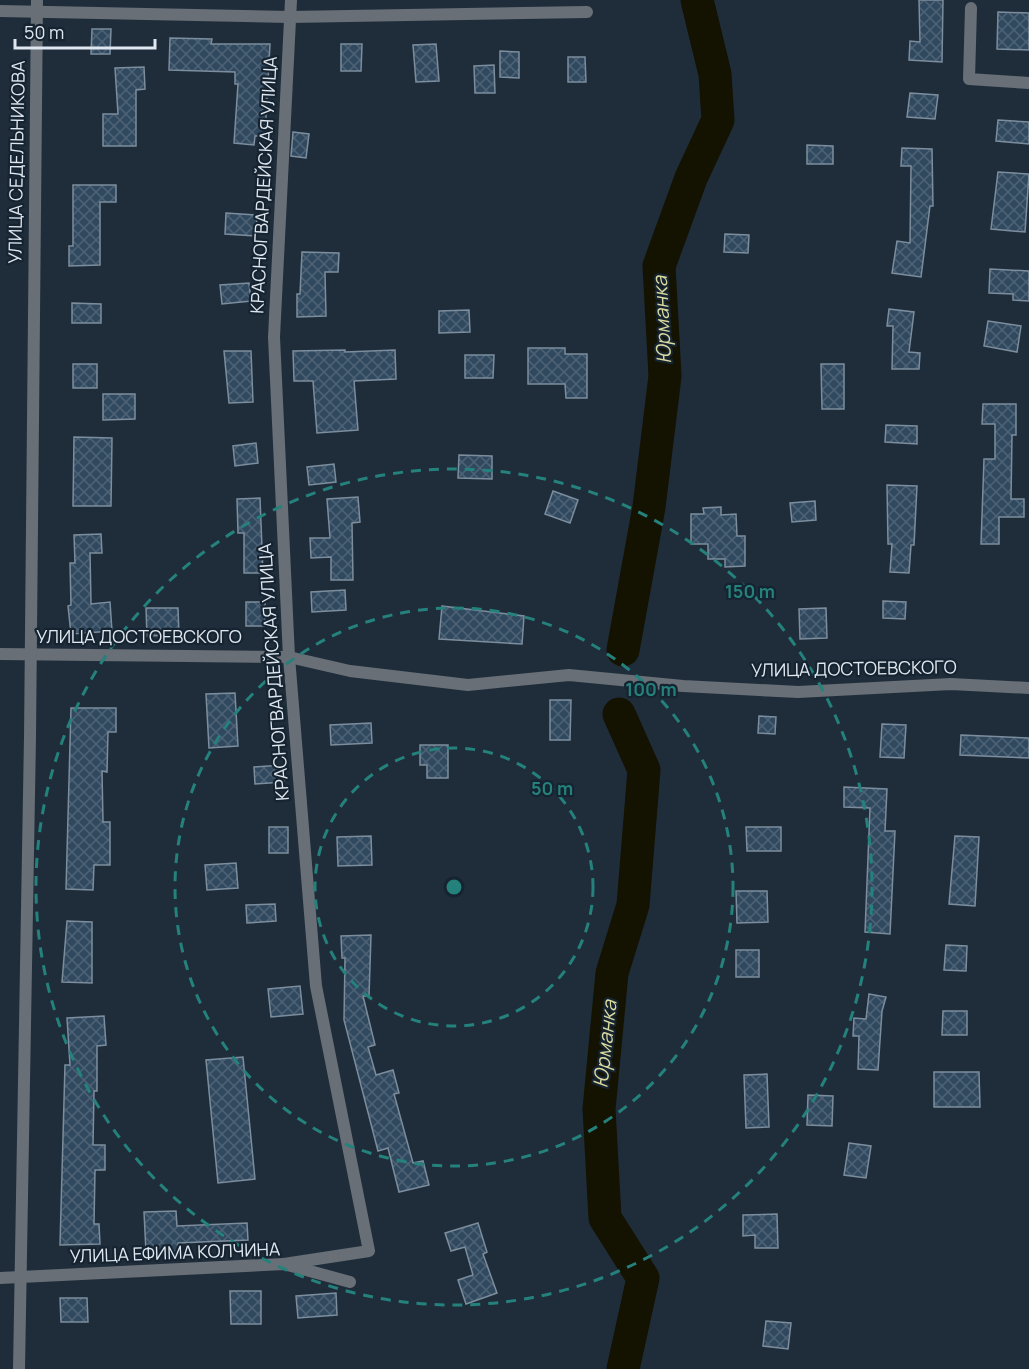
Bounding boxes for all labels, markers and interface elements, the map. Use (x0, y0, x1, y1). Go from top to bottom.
scale bar (15, 12, 154, 50)
text: 50 m (24, 20, 64, 44)
street label: КРАСНОГВАРДЕЙСКАЯ УЛИЦА (244, 55, 282, 314)
street label: УЛИЦА СЕДЕЛЬНИКОВА (2, 60, 30, 264)
water label: Юрманка (646, 275, 677, 365)
street label: КРАСНОГВАРДЕЙСКАЯ УЛИЦА (252, 542, 294, 802)
text: 150 m (725, 579, 775, 603)
street label: УЛИЦА ДОСТОЕВСКОГО (36, 624, 242, 648)
street label: УЛИЦА ДОСТОЕВСКОГО (751, 654, 957, 682)
text: 100 m (625, 677, 677, 701)
text: 50 m (531, 776, 573, 800)
centre of rings (444, 877, 464, 897)
water label: Юрманка (586, 998, 623, 1089)
street label: УЛИЦА ЕФИМА КОЛЧИНА (69, 1236, 281, 1268)

